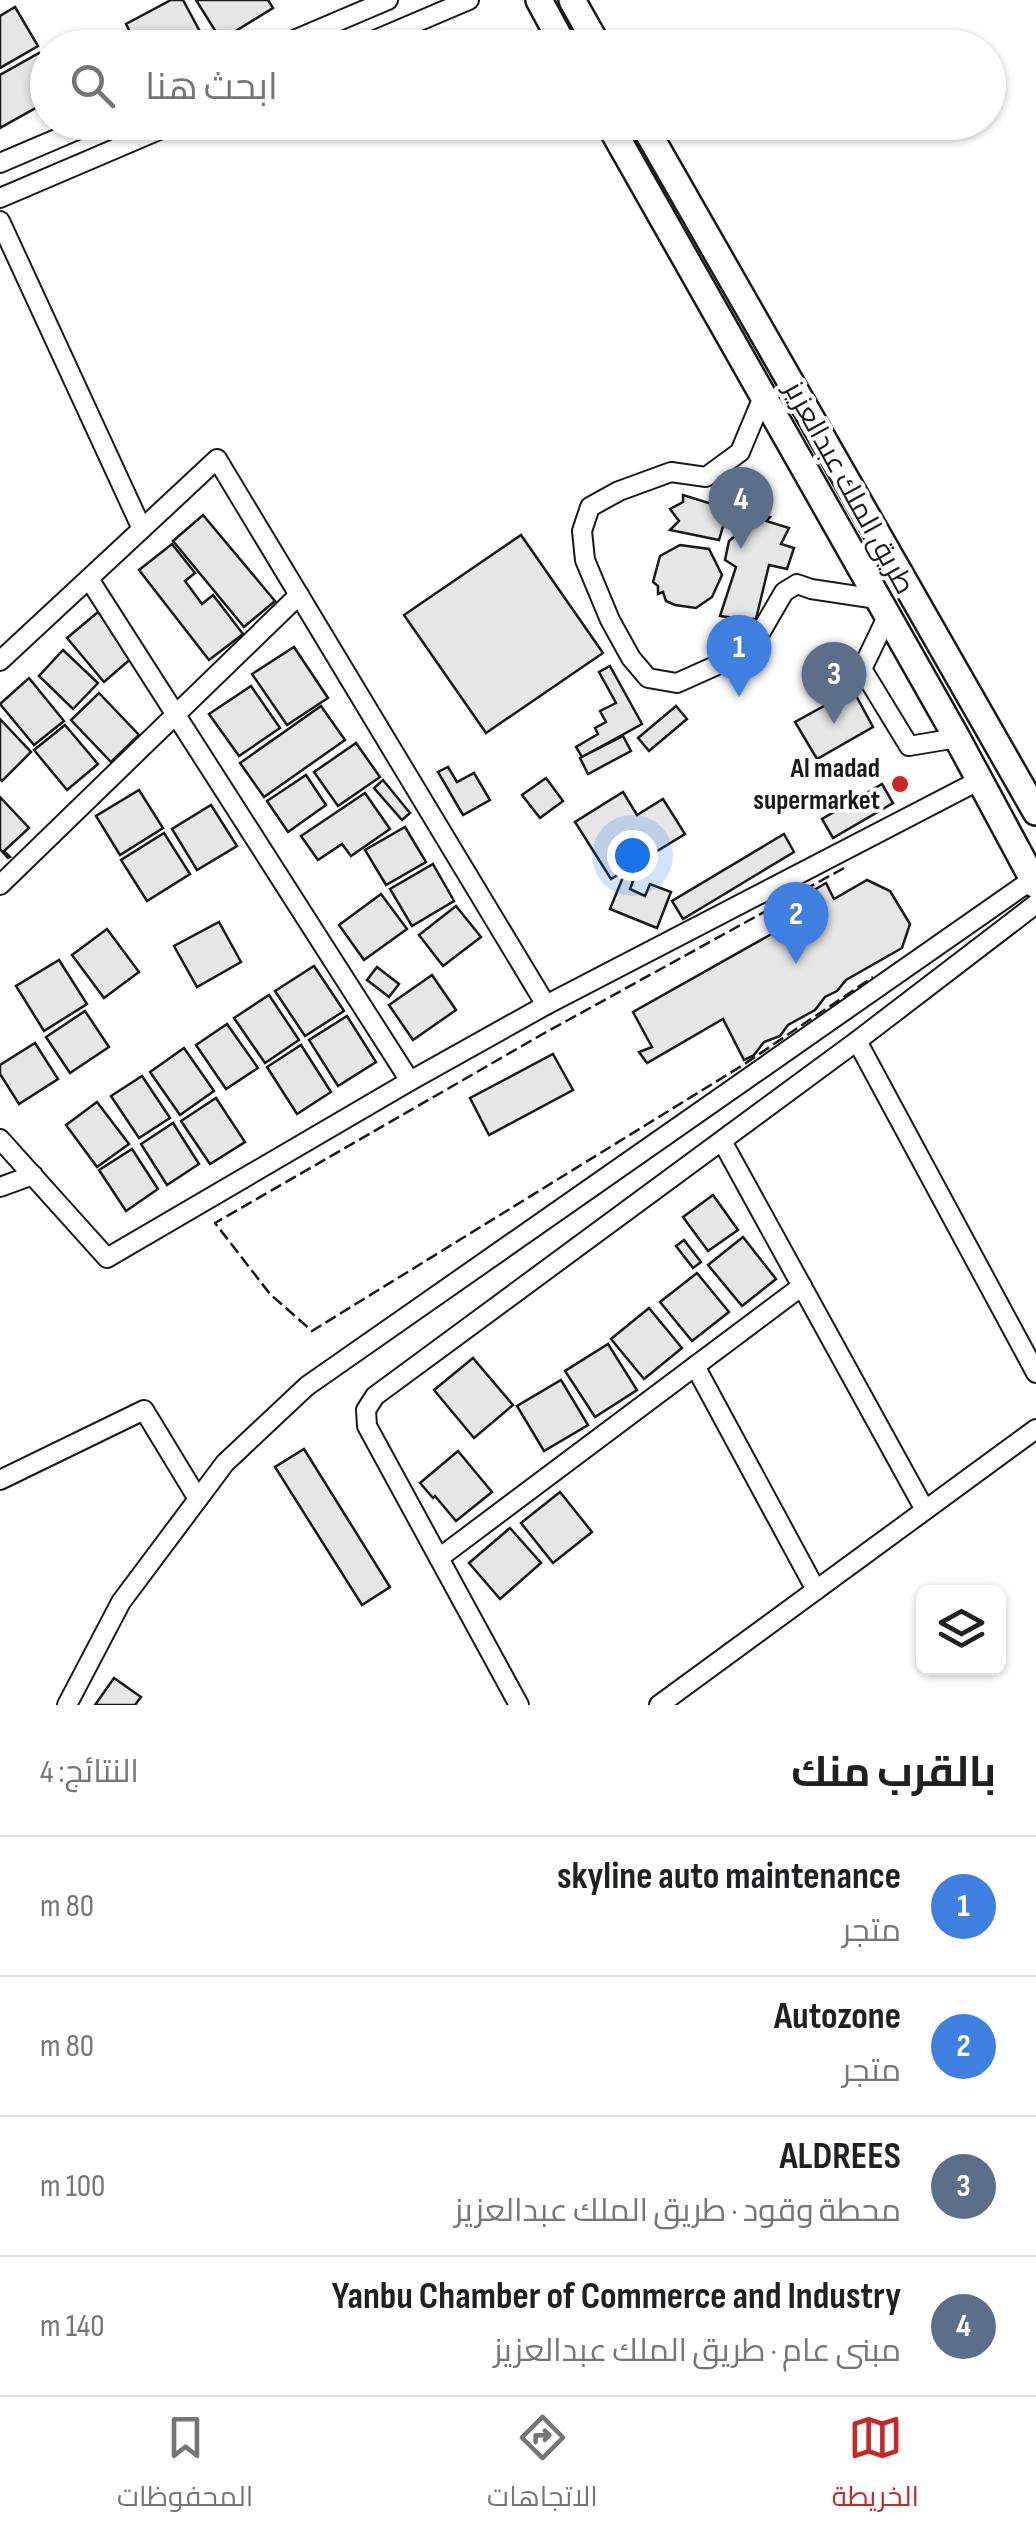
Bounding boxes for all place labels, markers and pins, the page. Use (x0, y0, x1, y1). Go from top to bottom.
pin: 4 (708, 466, 774, 549)
pin: 1 (706, 614, 772, 697)
pin: 3 (802, 642, 866, 724)
place label: Al madad supermarket (753, 752, 880, 817)
marker: Al madad supermarket (889, 773, 911, 795)
pin: 2 (764, 882, 828, 964)

